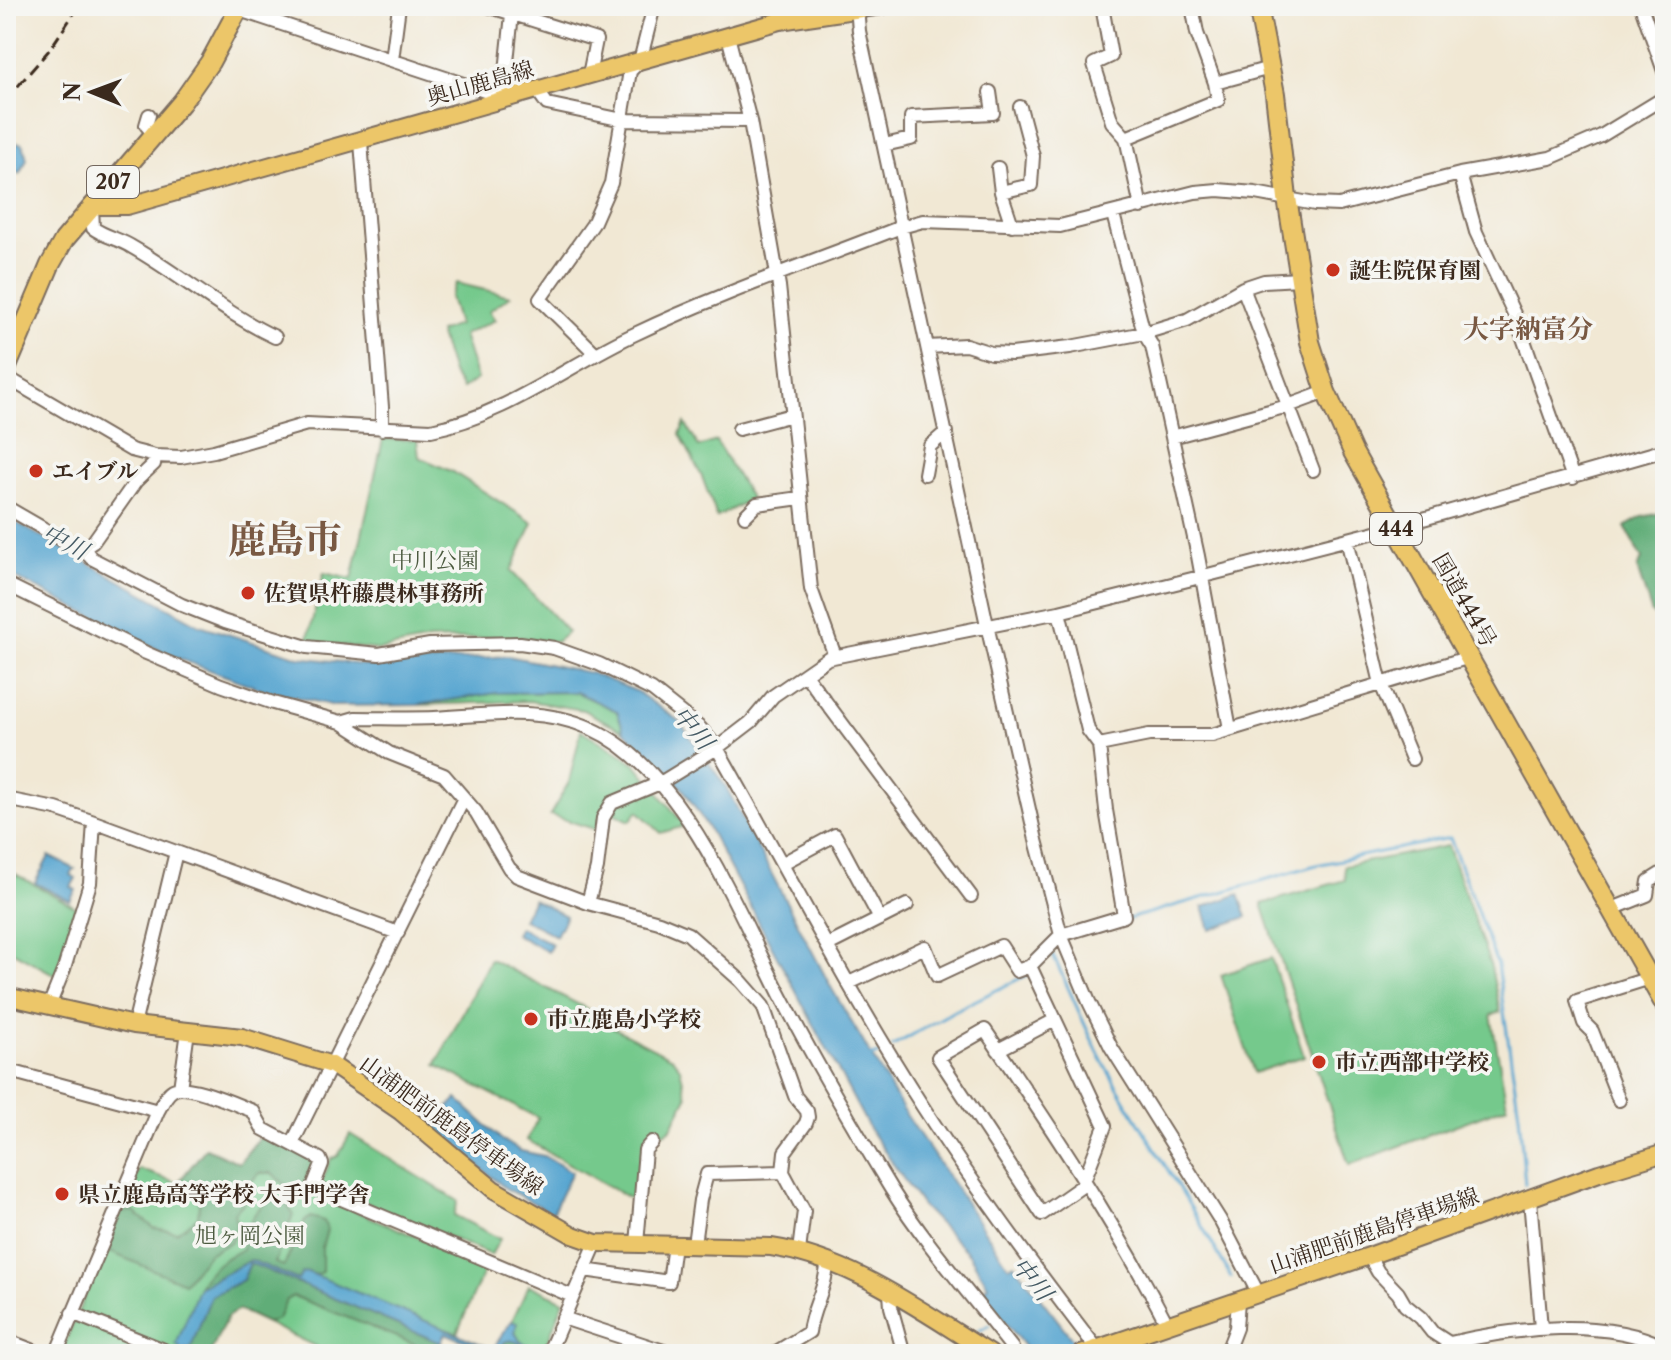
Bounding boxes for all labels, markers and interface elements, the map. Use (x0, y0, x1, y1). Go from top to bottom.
north arrow (52, 52, 132, 132)
street label: 奥山鹿島線 (424, 55, 537, 112)
text: N (59, 82, 86, 101)
road number: 207 (87, 166, 139, 198)
place label: 誕生院保育園 (1349, 257, 1481, 284)
marker: 誕生院保育園 (1324, 261, 1342, 279)
district label: 大字納富分 (1463, 313, 1593, 345)
place label: エイブル (52, 458, 138, 485)
marker: エイブル (27, 462, 45, 480)
road number: 444 (1370, 513, 1422, 545)
district label: 鹿島市 (228, 516, 342, 563)
water label: 中川 (37, 518, 96, 567)
park label: 中川公園 (391, 547, 479, 574)
street label: 国道444号 (1427, 548, 1502, 652)
place label: 佐賀県杵藤農林事務所 (264, 580, 484, 607)
marker: 佐賀県杵藤農林事務所 (239, 584, 257, 602)
water label: 中川 (667, 700, 722, 758)
place label: 市立鹿島小学校 (547, 1006, 701, 1033)
marker: 市立鹿島小学校 (522, 1010, 540, 1028)
place label: 市立西部中学校 (1335, 1049, 1489, 1076)
street label: 山浦肥前鹿島停車場線 (355, 1050, 549, 1201)
marker: 市立西部中学校 (1310, 1053, 1328, 1071)
place label: 県立鹿島高等学校 大手門学舎 (78, 1181, 370, 1208)
street label: 山浦肥前鹿島停車場線 (1266, 1182, 1483, 1279)
marker: 県立鹿島高等学校 大手門学舎 (53, 1185, 71, 1203)
park label: 旭ヶ岡公園 (195, 1222, 305, 1249)
water label: 中川 (1006, 1251, 1061, 1309)

